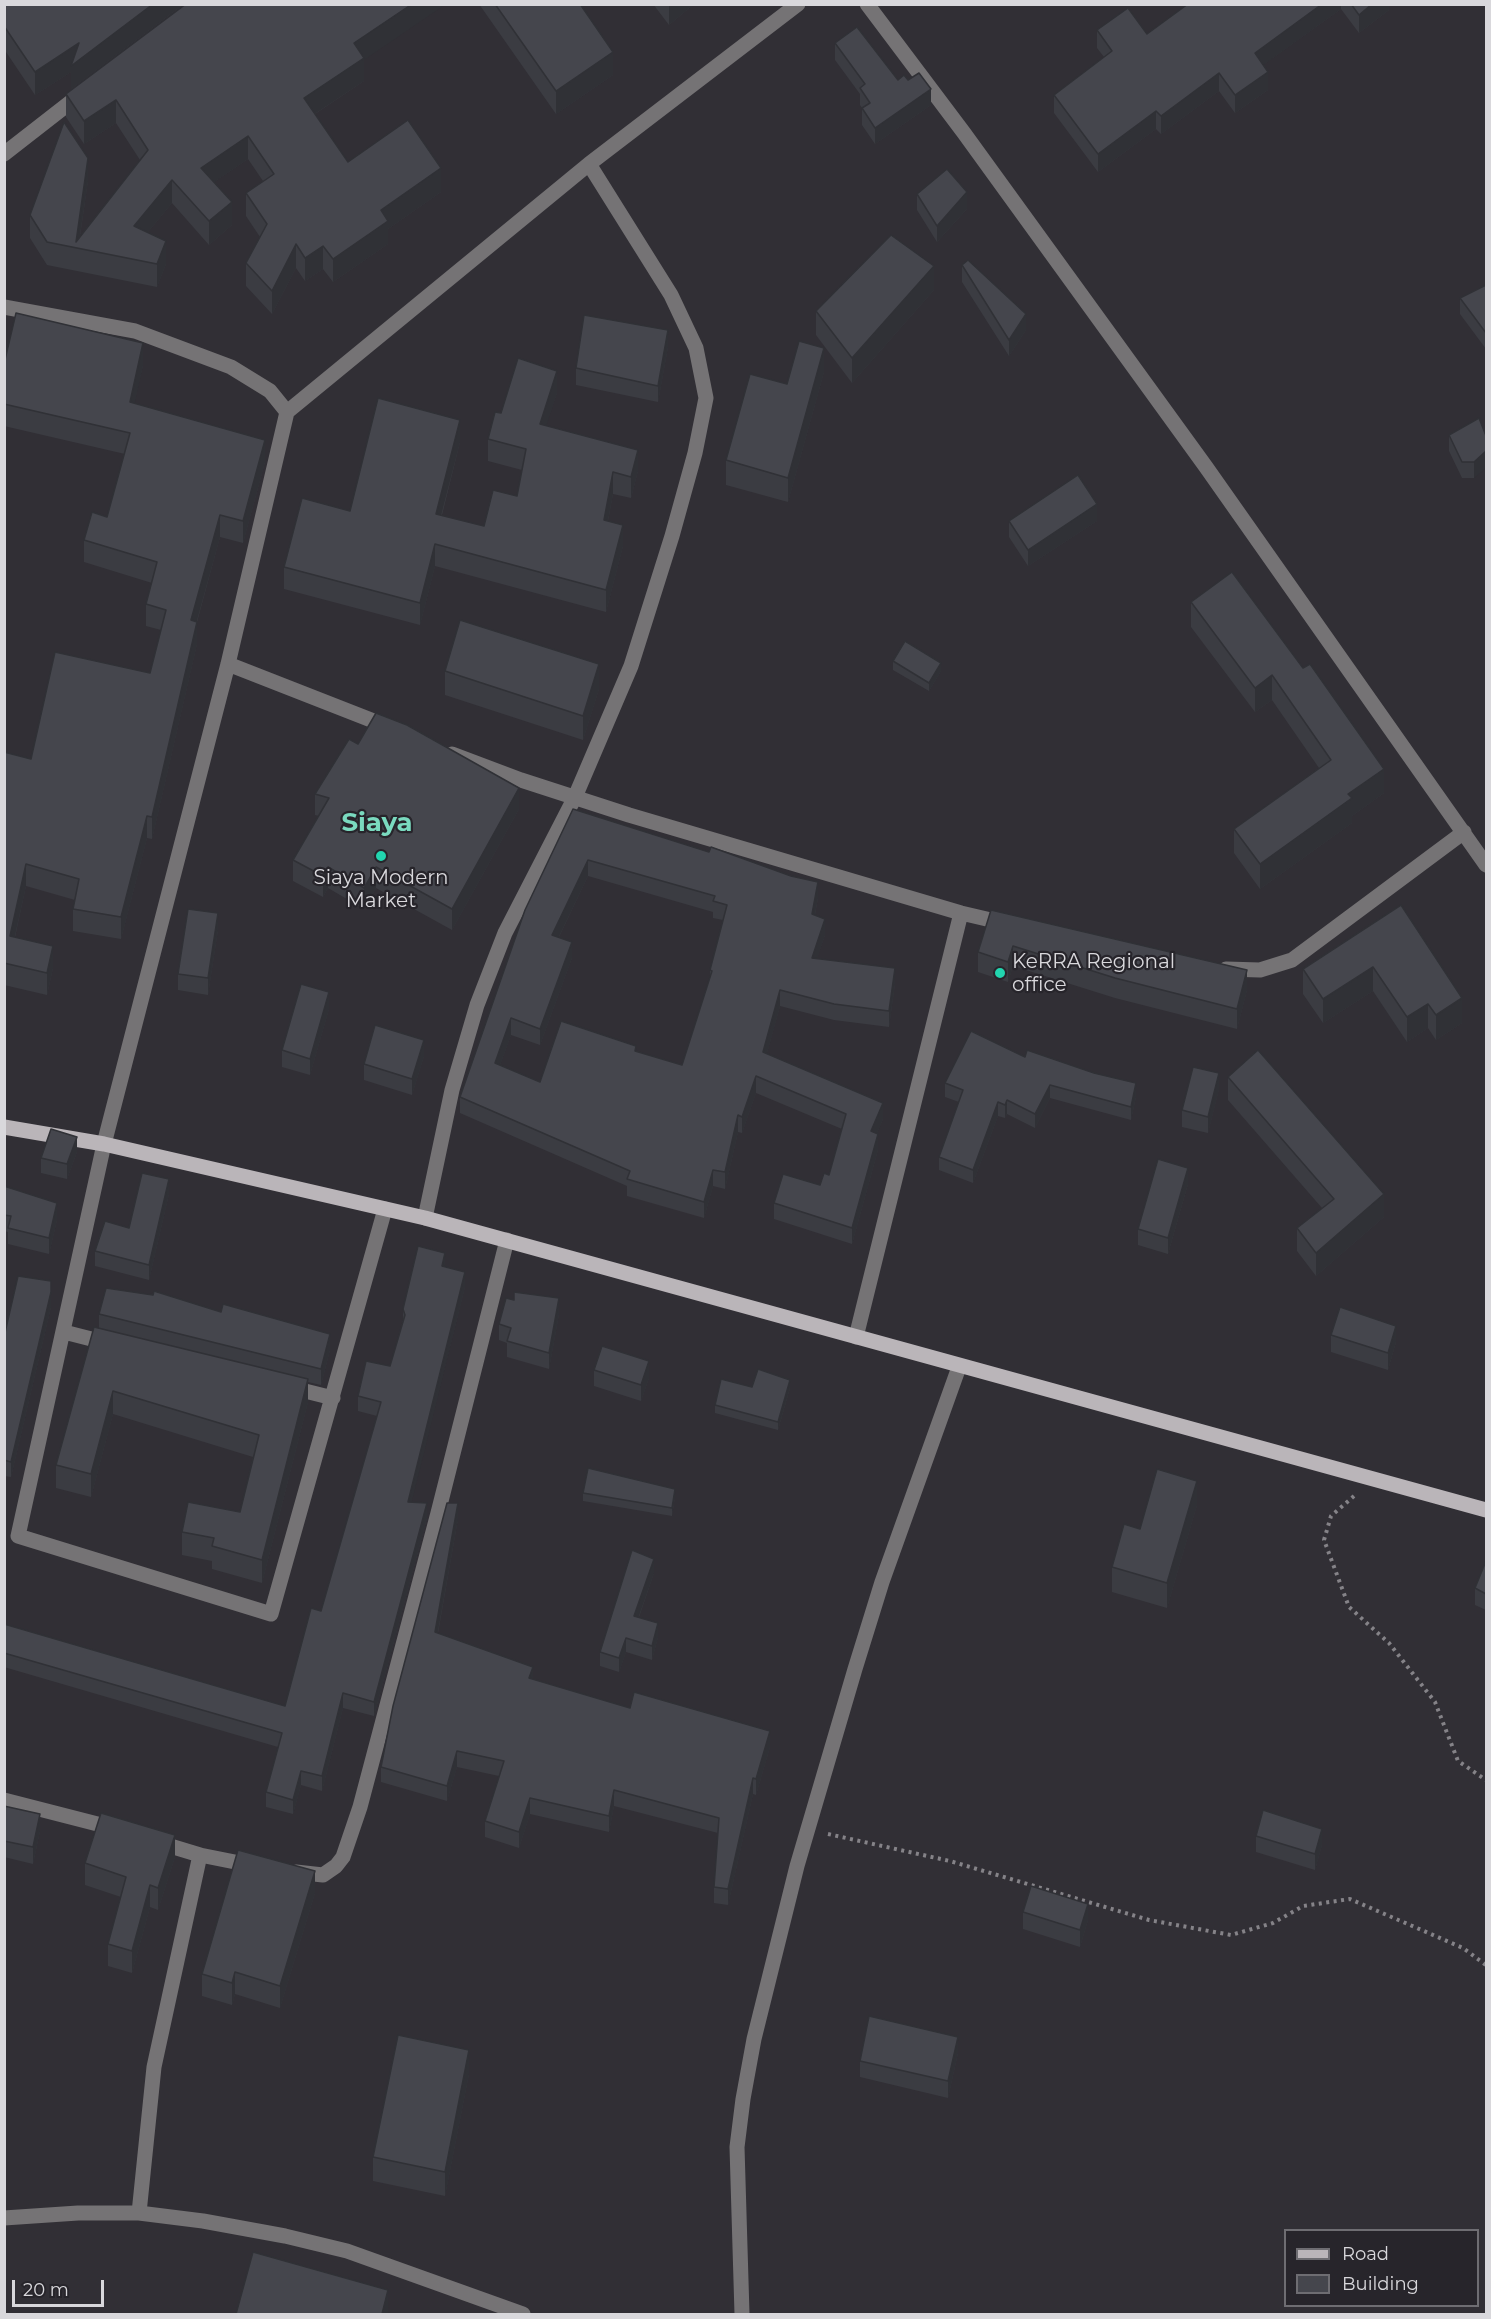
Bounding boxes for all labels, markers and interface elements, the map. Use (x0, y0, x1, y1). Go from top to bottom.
district label: Siaya (341, 807, 413, 839)
marker: Siaya Modern Market (374, 849, 388, 863)
place label: Siaya Modern Market (313, 866, 449, 913)
place label: KeRRA Regional office (1012, 950, 1175, 997)
marker: KeRRA Regional office (993, 966, 1007, 980)
legend (1284, 2229, 1479, 2307)
text: Road (1342, 2243, 1389, 2265)
scale bar (15, 2268, 106, 2306)
text: Building (1342, 2273, 1419, 2295)
text: 20 m (23, 2279, 69, 2301)

